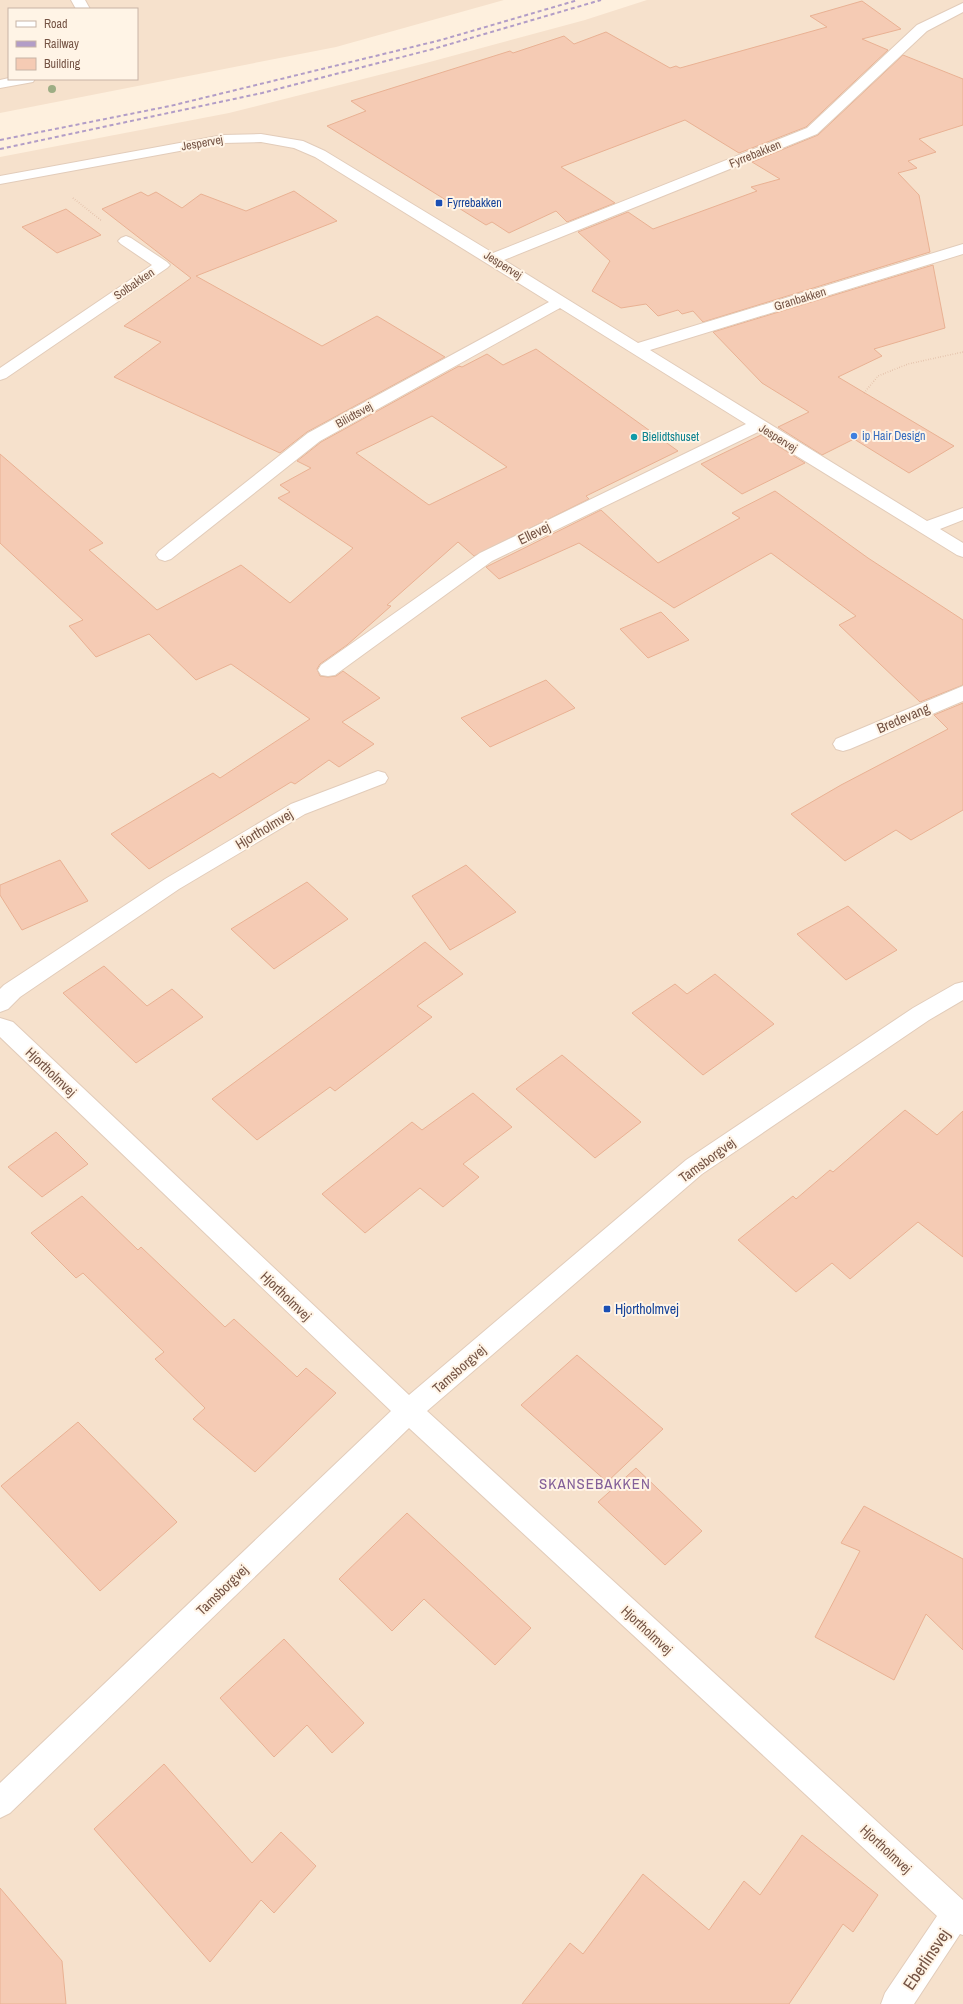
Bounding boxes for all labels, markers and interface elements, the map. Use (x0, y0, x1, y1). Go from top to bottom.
legend (8, 8, 138, 80)
text: Road (44, 16, 68, 32)
text: Railway (44, 36, 79, 52)
text: Building (44, 56, 81, 72)
street label: Jespervej (180, 131, 224, 155)
street label: Fyrrebakken (727, 136, 783, 172)
place label: Fyrrebakken (447, 195, 502, 211)
marker: Fyrrebakken (434, 198, 444, 208)
street label: Jespervej (481, 247, 525, 283)
street label: Solbakken (110, 265, 158, 303)
street label: Granbakken (772, 284, 828, 314)
street label: Bilidtsvej (333, 398, 375, 432)
street label: Jespervej (756, 420, 800, 456)
place label: ip Hair Design (862, 428, 925, 444)
place label: Bielidtshuset (642, 429, 699, 445)
marker: ip Hair Design (849, 431, 859, 441)
marker: Bielidtshuset (629, 432, 639, 442)
street label: Ellevej (515, 517, 553, 549)
street label: Bredevang (874, 699, 933, 737)
street label: Hjortholmvej (232, 805, 296, 853)
street label: Hjortholmvej (22, 1043, 80, 1101)
street label: Tamsborgvej (675, 1134, 739, 1186)
street label: Hjortholmvej (257, 1267, 315, 1325)
place label: Hjortholmvej (615, 1300, 679, 1318)
marker: Hjortholmvej (602, 1304, 612, 1314)
street label: Tamsborgvej (428, 1341, 490, 1397)
district label: SKANSEBAKKEN (539, 1473, 651, 1494)
street label: Tamsborgvej (192, 1561, 252, 1619)
street label: Hjortholmvej (618, 1602, 676, 1658)
street label: Hjortholmvej (857, 1821, 915, 1877)
street label: Eberlinsvej (897, 1924, 955, 1994)

